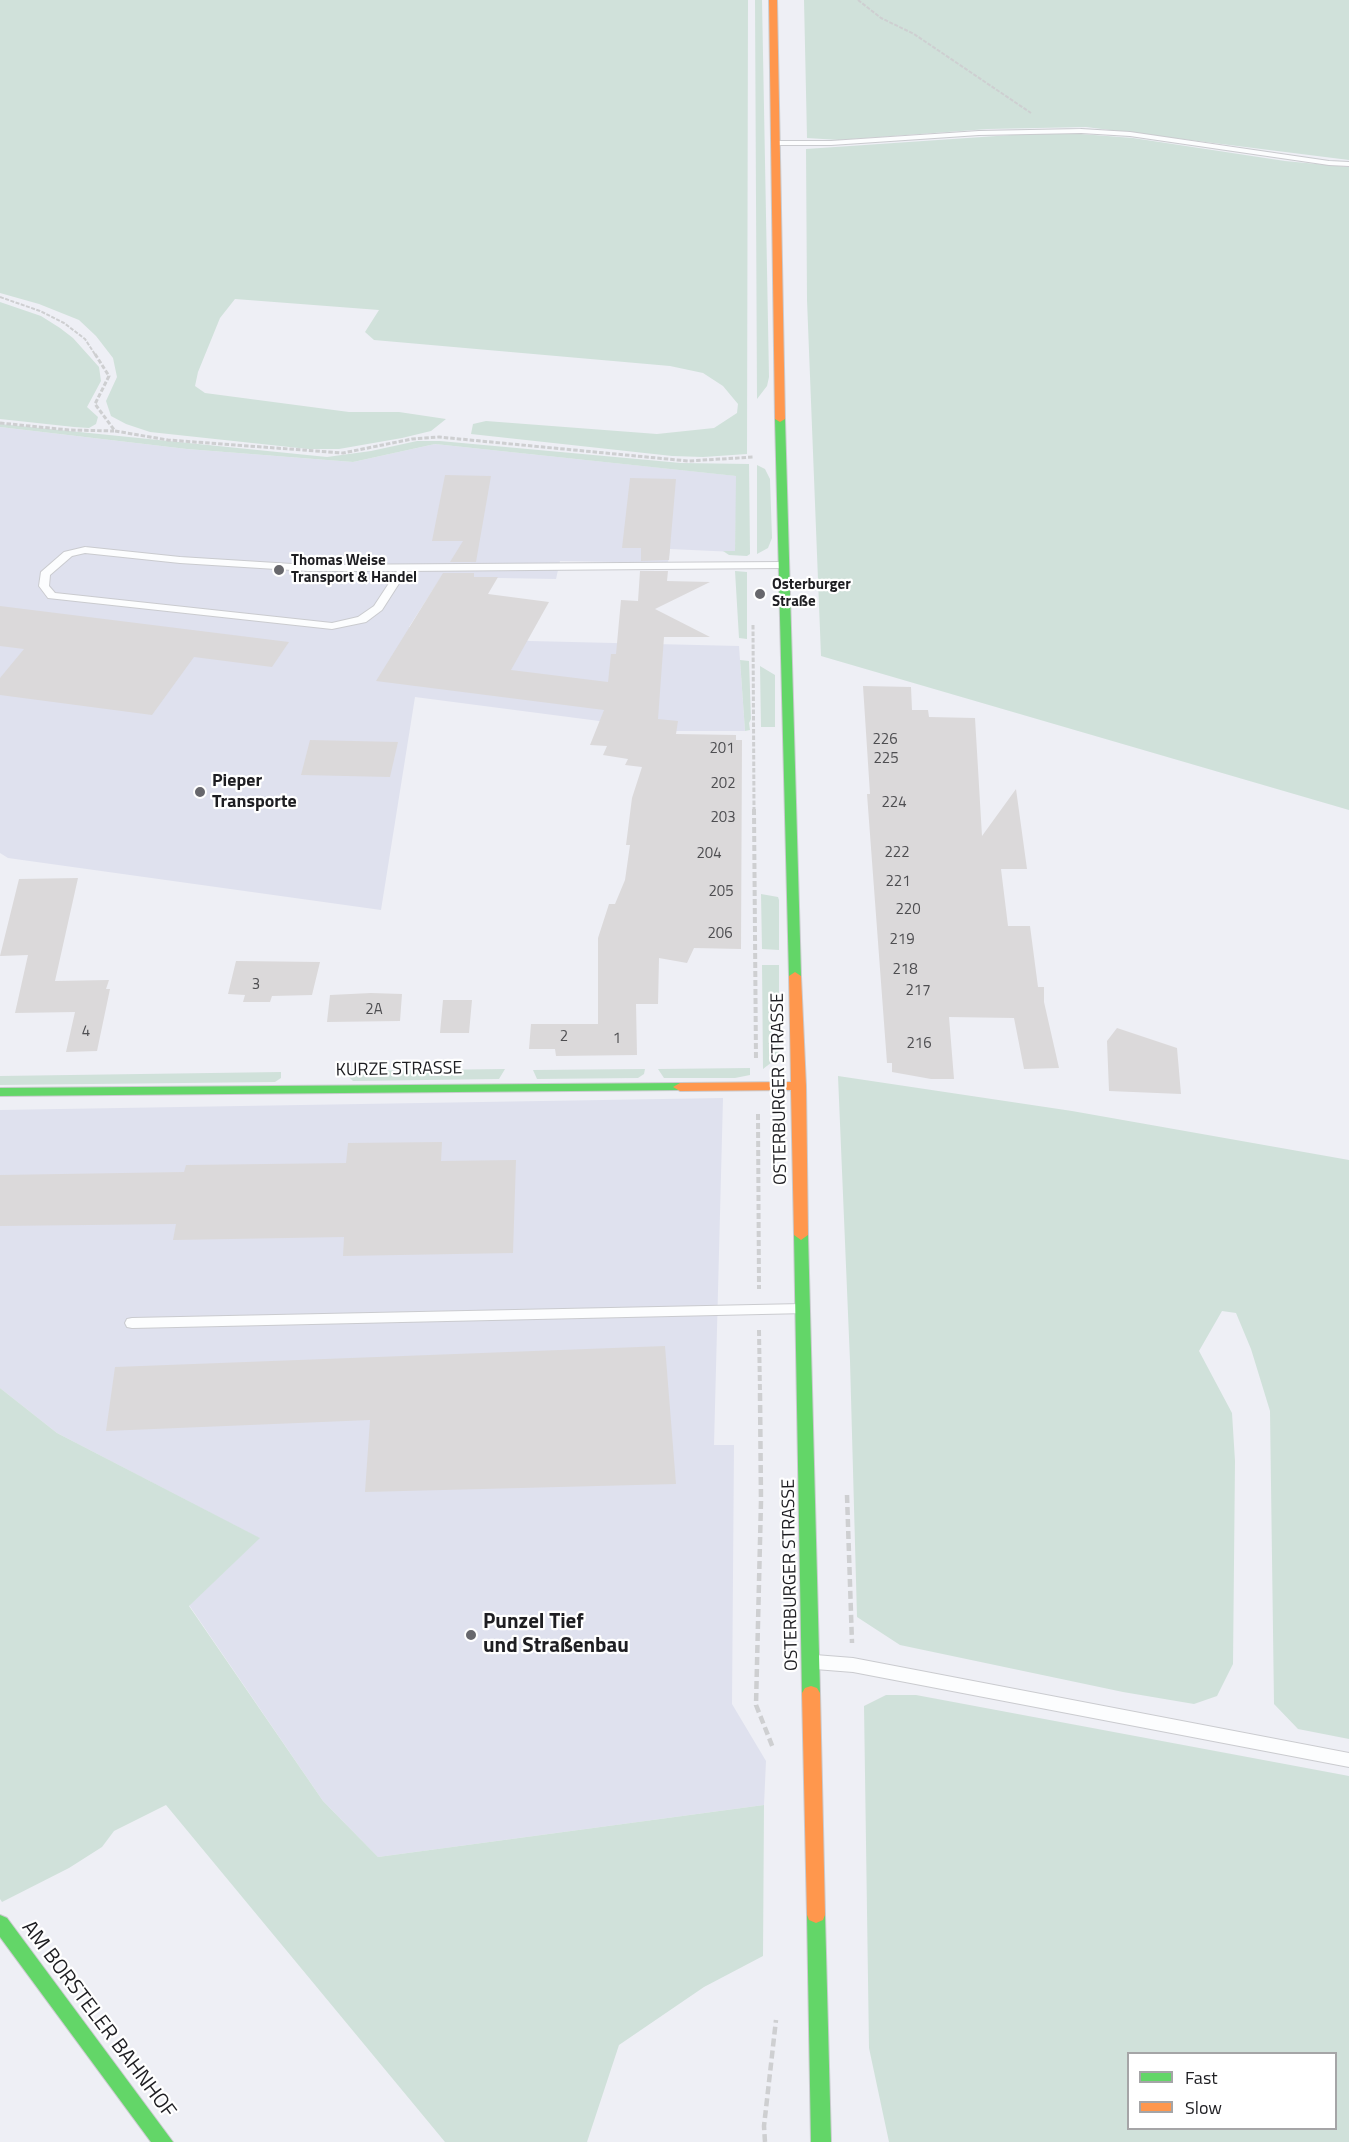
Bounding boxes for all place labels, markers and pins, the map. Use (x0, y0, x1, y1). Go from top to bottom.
place label: Thomas Weise Transport & Handel (291, 552, 417, 587)
marker: Thomas Weise Transport & Handel (272, 563, 286, 577)
place label: Osterburger Straße (772, 576, 851, 611)
marker: Osterburger Straße (753, 587, 767, 601)
place label: Pieper Transporte (212, 771, 297, 814)
marker: Pieper Transporte (193, 785, 207, 799)
place label: Punzel Tief und Straßenbau (483, 1610, 629, 1660)
marker: Punzel Tief und Straßenbau (464, 1628, 478, 1642)

